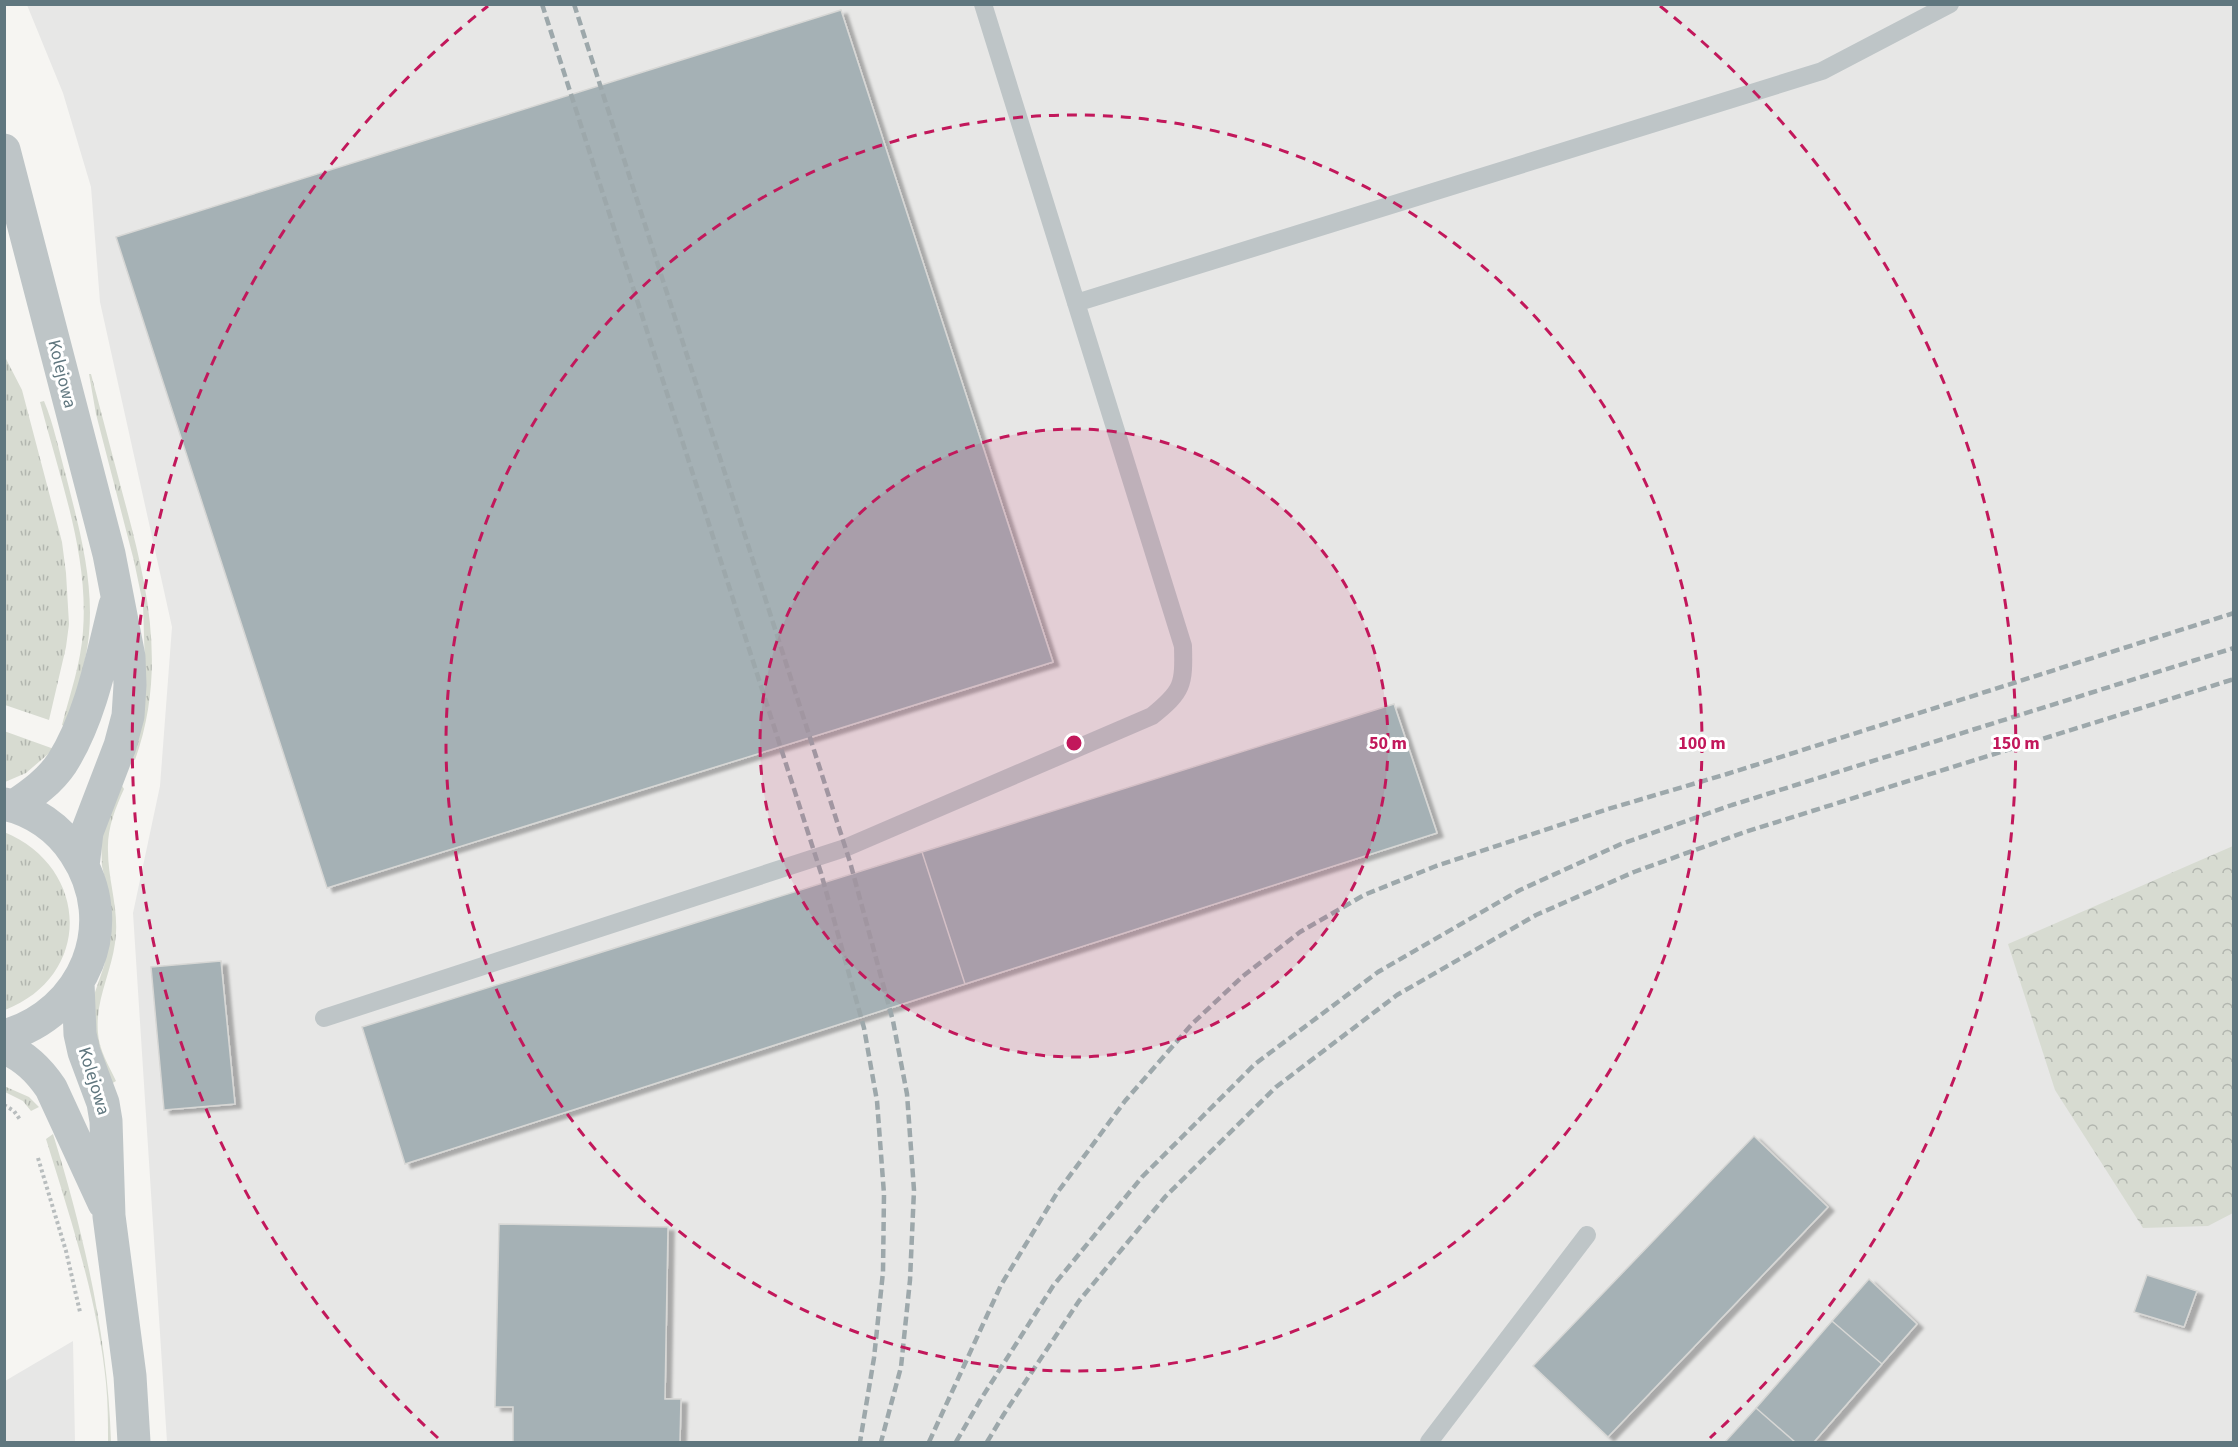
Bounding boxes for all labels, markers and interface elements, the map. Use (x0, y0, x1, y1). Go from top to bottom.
street label: Kolejowa (41, 337, 83, 411)
text: 50 m (1369, 731, 1407, 756)
text: 100 m (1678, 731, 1726, 756)
text: 150 m (1992, 731, 2040, 756)
centre of rings (1064, 733, 1084, 753)
street label: Kolejowa (72, 1044, 116, 1118)

